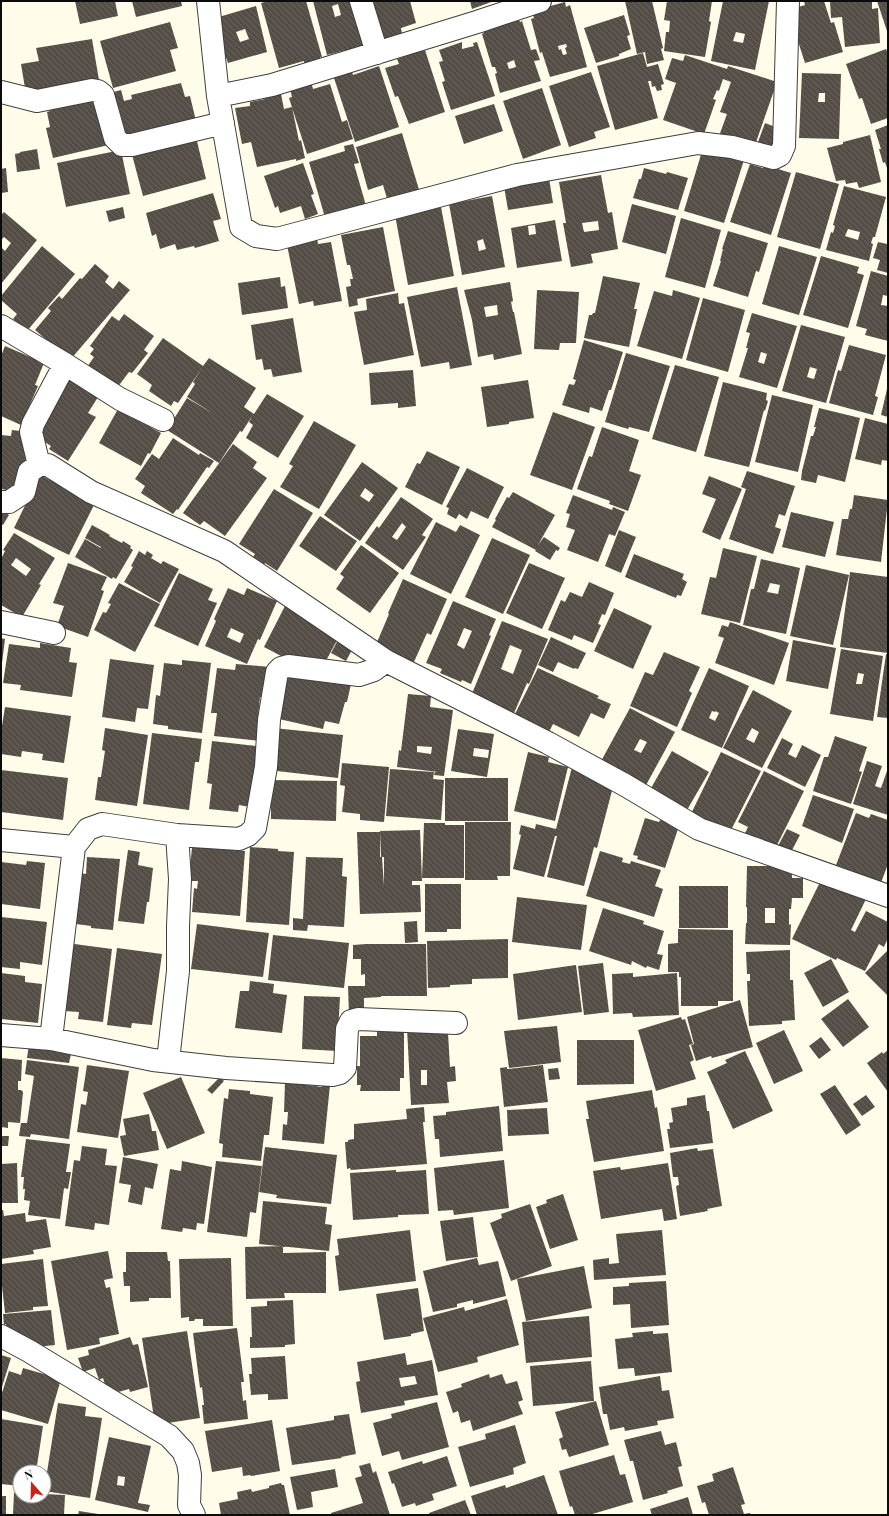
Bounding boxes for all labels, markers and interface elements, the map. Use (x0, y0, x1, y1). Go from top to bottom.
north arrow (12, 1464, 52, 1504)
text: N (22, 1466, 35, 1483)

